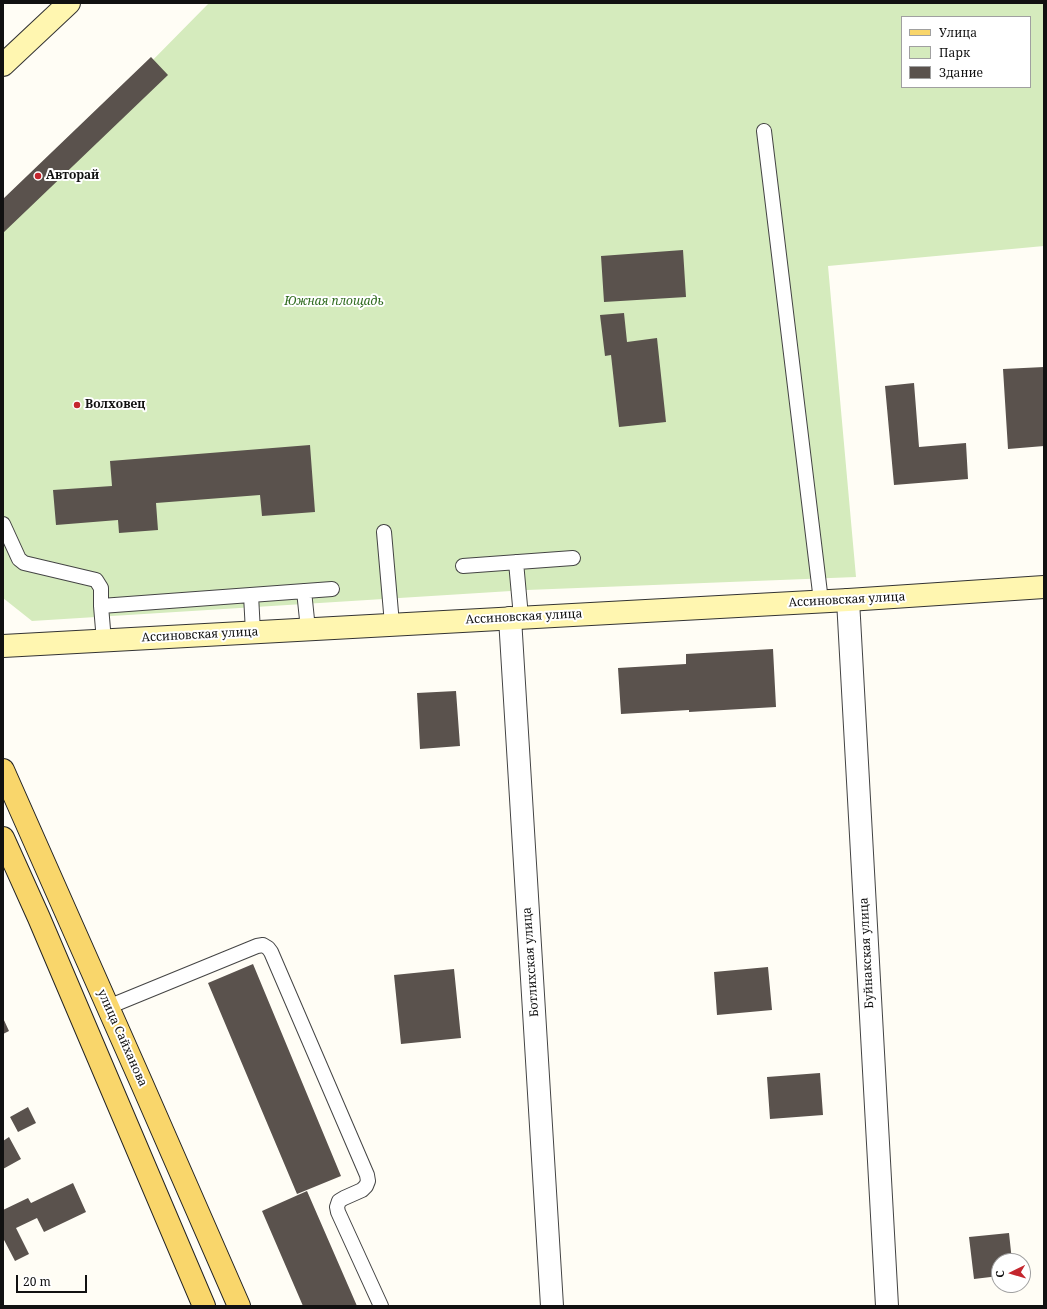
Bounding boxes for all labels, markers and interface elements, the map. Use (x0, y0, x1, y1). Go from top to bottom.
legend (901, 16, 1031, 88)
text: Улица (939, 24, 977, 41)
text: Парк (939, 44, 970, 61)
text: Здание (939, 64, 983, 81)
place label: Авторай (46, 169, 99, 183)
marker: Авторай (33, 171, 43, 181)
park label: Южная площадь (284, 295, 384, 309)
place label: Волховец (85, 398, 145, 412)
marker: Волховец (72, 400, 82, 410)
street label: Ассиновская улица (788, 590, 906, 610)
street label: Ассиновская улица (465, 607, 583, 627)
street label: Ассиновская улица (141, 625, 259, 645)
street label: Буйнакская улица (857, 897, 877, 1009)
street label: Ботлихская улица (520, 907, 542, 1017)
street label: улица Сайханова (94, 987, 150, 1089)
north arrow (991, 1253, 1031, 1293)
scale bar (18, 1267, 89, 1293)
text: С (992, 1270, 1007, 1278)
text: 20 m (23, 1273, 51, 1290)

